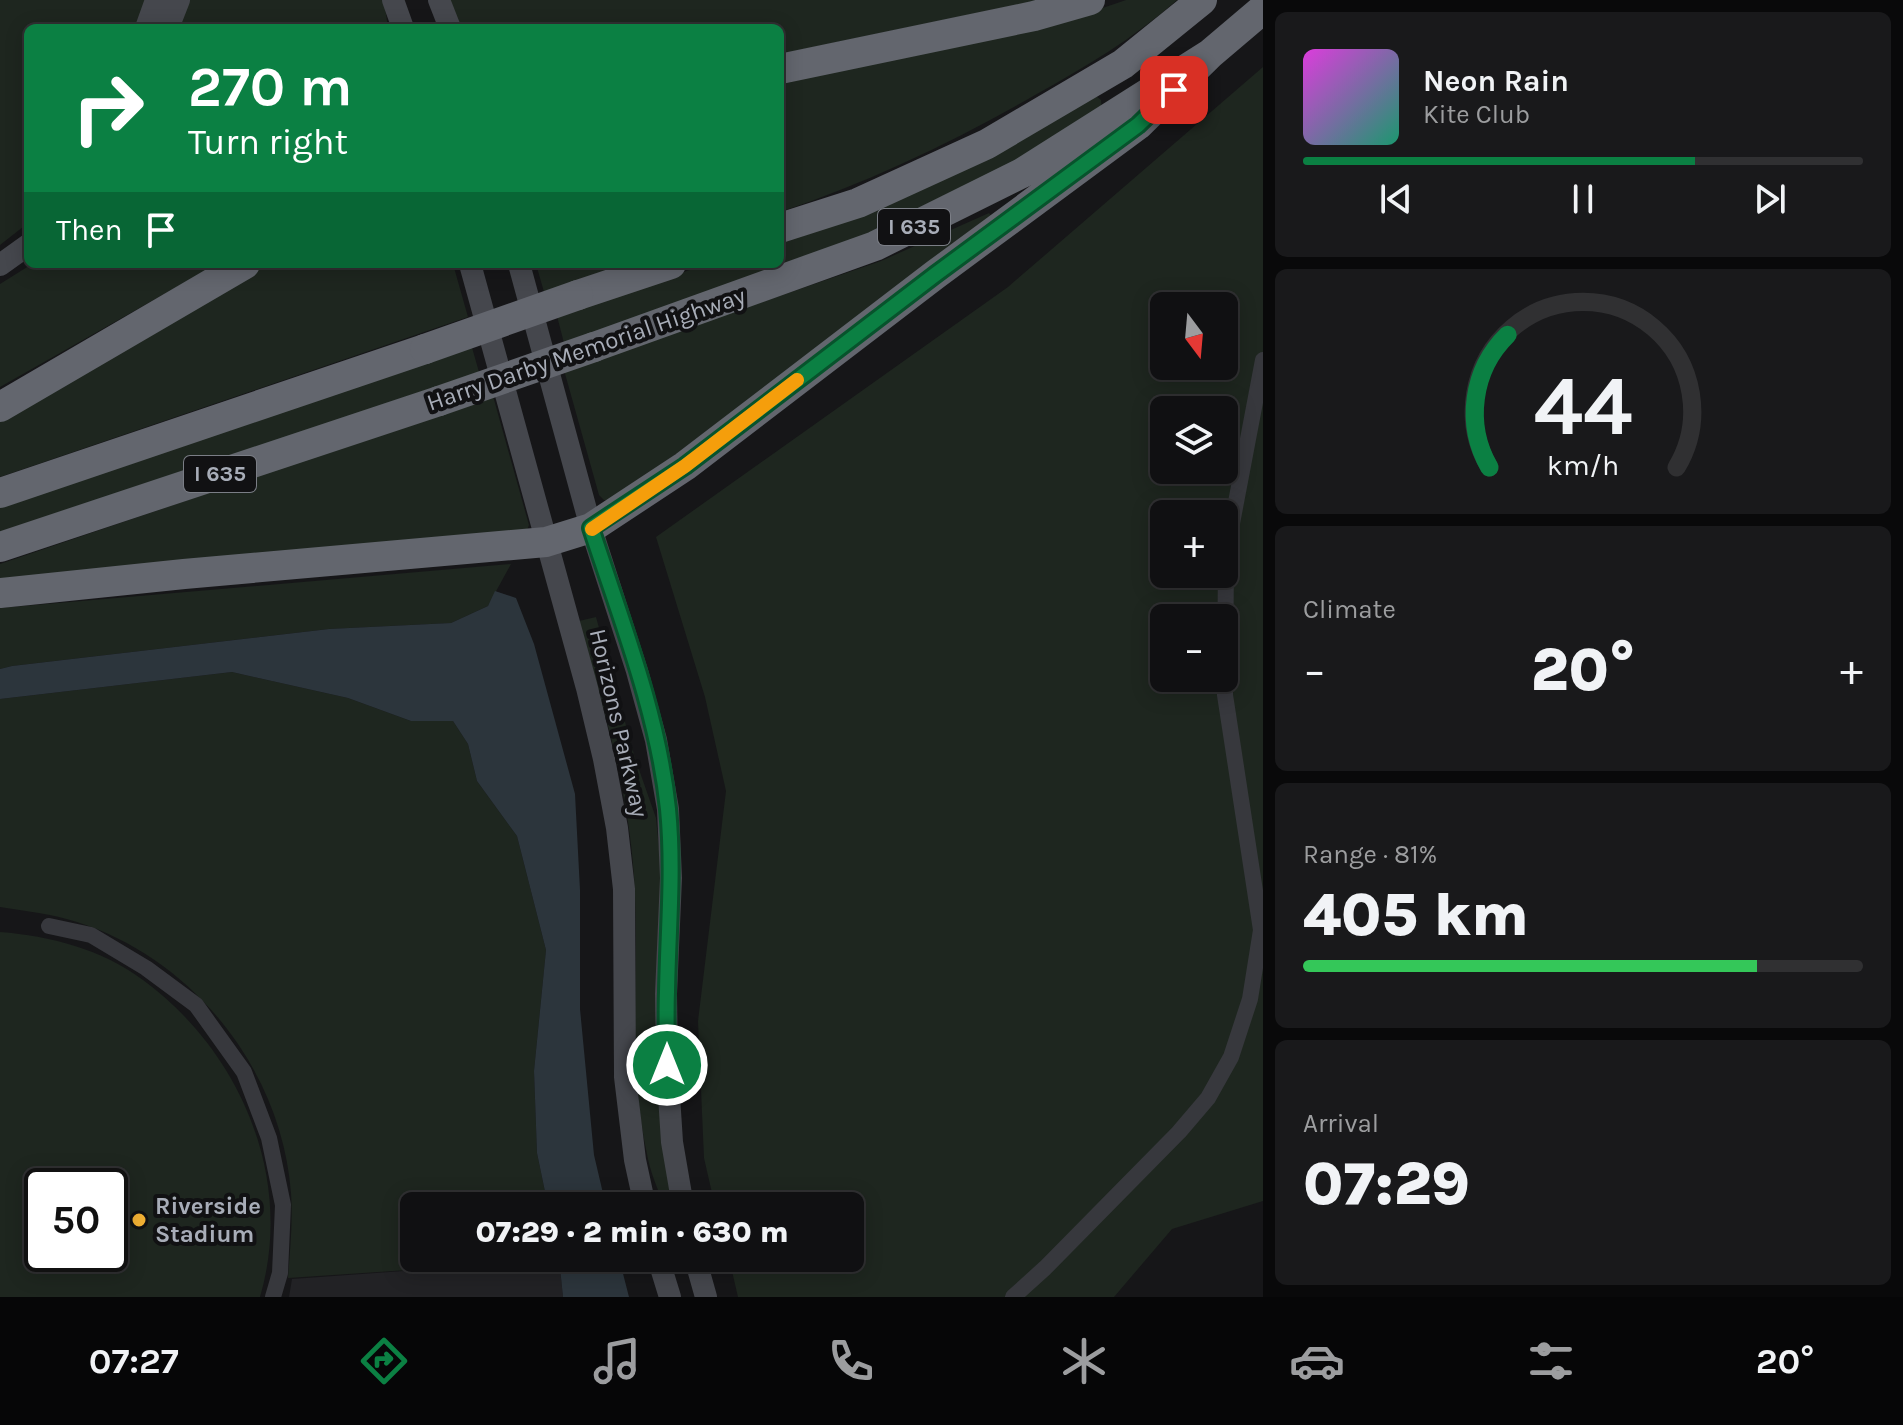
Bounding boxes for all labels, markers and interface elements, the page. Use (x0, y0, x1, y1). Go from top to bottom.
text: 270 m (188, 54, 352, 119)
icon: right (56, 56, 160, 160)
pin (1140, 56, 1208, 124)
text: Neon Rain (1423, 63, 1569, 99)
icon: arrive (1152, 68, 1196, 112)
text: Kite Club (1423, 99, 1530, 130)
text: Turn right (188, 121, 348, 163)
icon: previous (1374, 177, 1418, 221)
icon: pause (1561, 177, 1605, 221)
icon: next (1748, 177, 1792, 221)
icon: arrive (139, 208, 183, 252)
road number: I 635 (878, 209, 950, 245)
text: Then (56, 212, 123, 248)
street label: Harry Darby Memorial Highway (423, 281, 749, 417)
north arrow (1150, 292, 1238, 380)
map controls (1150, 292, 1238, 692)
text: 44 (1533, 357, 1633, 454)
button: layers (1150, 396, 1238, 484)
text: km/h (1547, 449, 1619, 482)
road number: I 635 (184, 456, 256, 492)
button: + (1150, 500, 1238, 588)
text: Climate (1303, 594, 1396, 625)
button: − (1150, 604, 1238, 692)
street label: Horizons Parkway (584, 626, 654, 820)
text: 20° (1531, 635, 1635, 705)
text: − (1303, 645, 1326, 696)
text: + (1840, 645, 1863, 696)
text: Range · 81% (1303, 839, 1437, 870)
text: 405 km (1303, 880, 1529, 950)
position arrow (625, 1023, 709, 1107)
text: Arrival (1303, 1108, 1379, 1139)
text: 07:29 (1303, 1149, 1470, 1219)
speed limit sign: 50 (24, 1168, 128, 1272)
place label: Riverside Stadium (155, 1192, 261, 1248)
marker: Riverside Stadium (130, 1211, 148, 1229)
text: 07:29 · 2 min · 630 m (475, 1214, 789, 1250)
icon: directions (356, 1333, 412, 1389)
icon: music (589, 1333, 645, 1389)
icon: phone (823, 1333, 879, 1389)
icon: climate (1056, 1333, 1112, 1389)
icon: car (1289, 1333, 1345, 1389)
icon: filters (1523, 1333, 1579, 1389)
text: 07:27 (89, 1340, 179, 1382)
text: 20° (1756, 1340, 1814, 1382)

